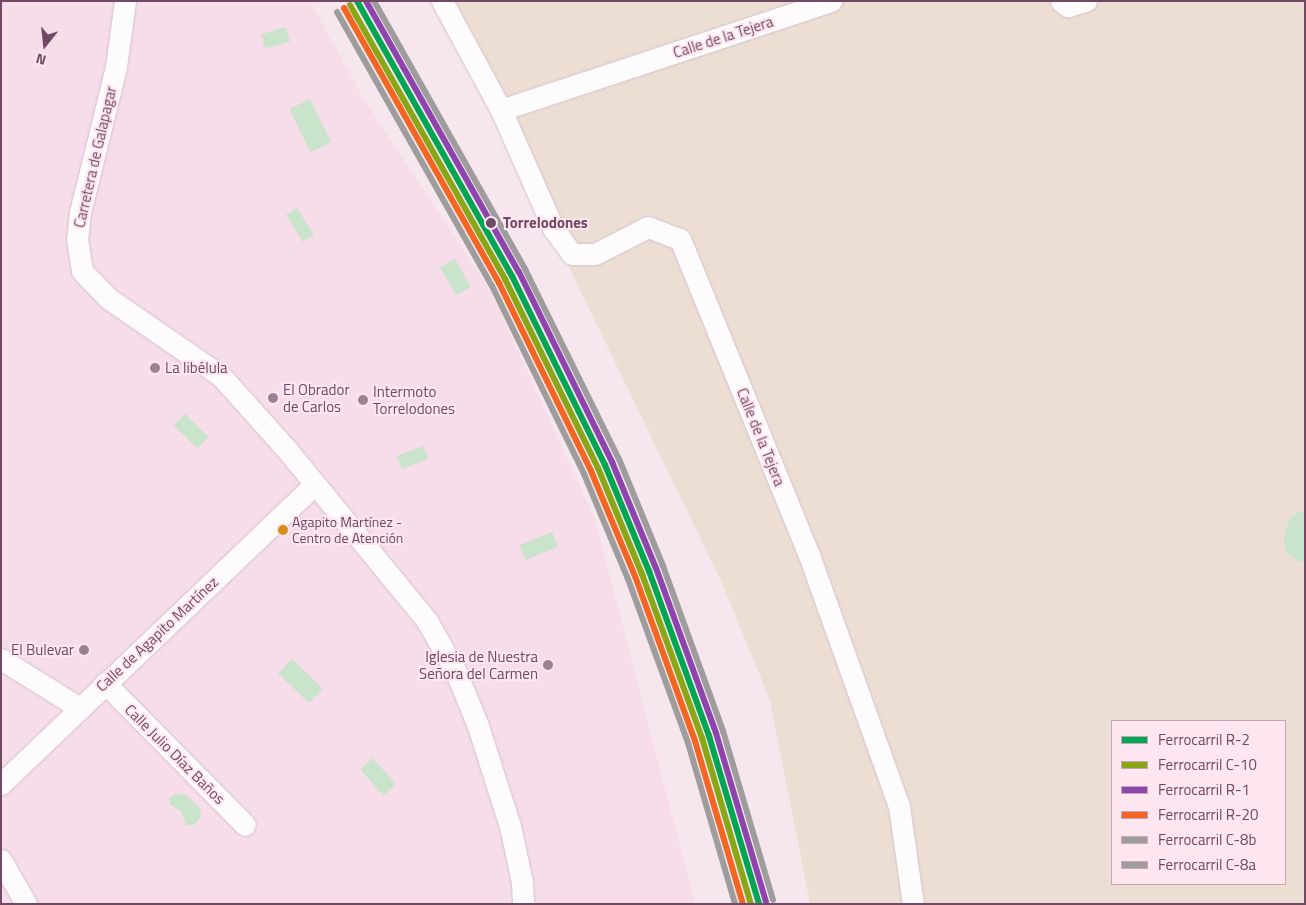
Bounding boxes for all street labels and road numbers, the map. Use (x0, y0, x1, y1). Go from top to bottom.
street label: Calle de la Tejera (671, 12, 775, 62)
street label: Carretera de Galapagar (70, 84, 120, 230)
street label: Calle de la Tejera (733, 385, 789, 489)
street label: Calle de Agapito Martínez (92, 573, 222, 695)
street label: Calle Julio Díaz Baños (121, 700, 229, 808)

